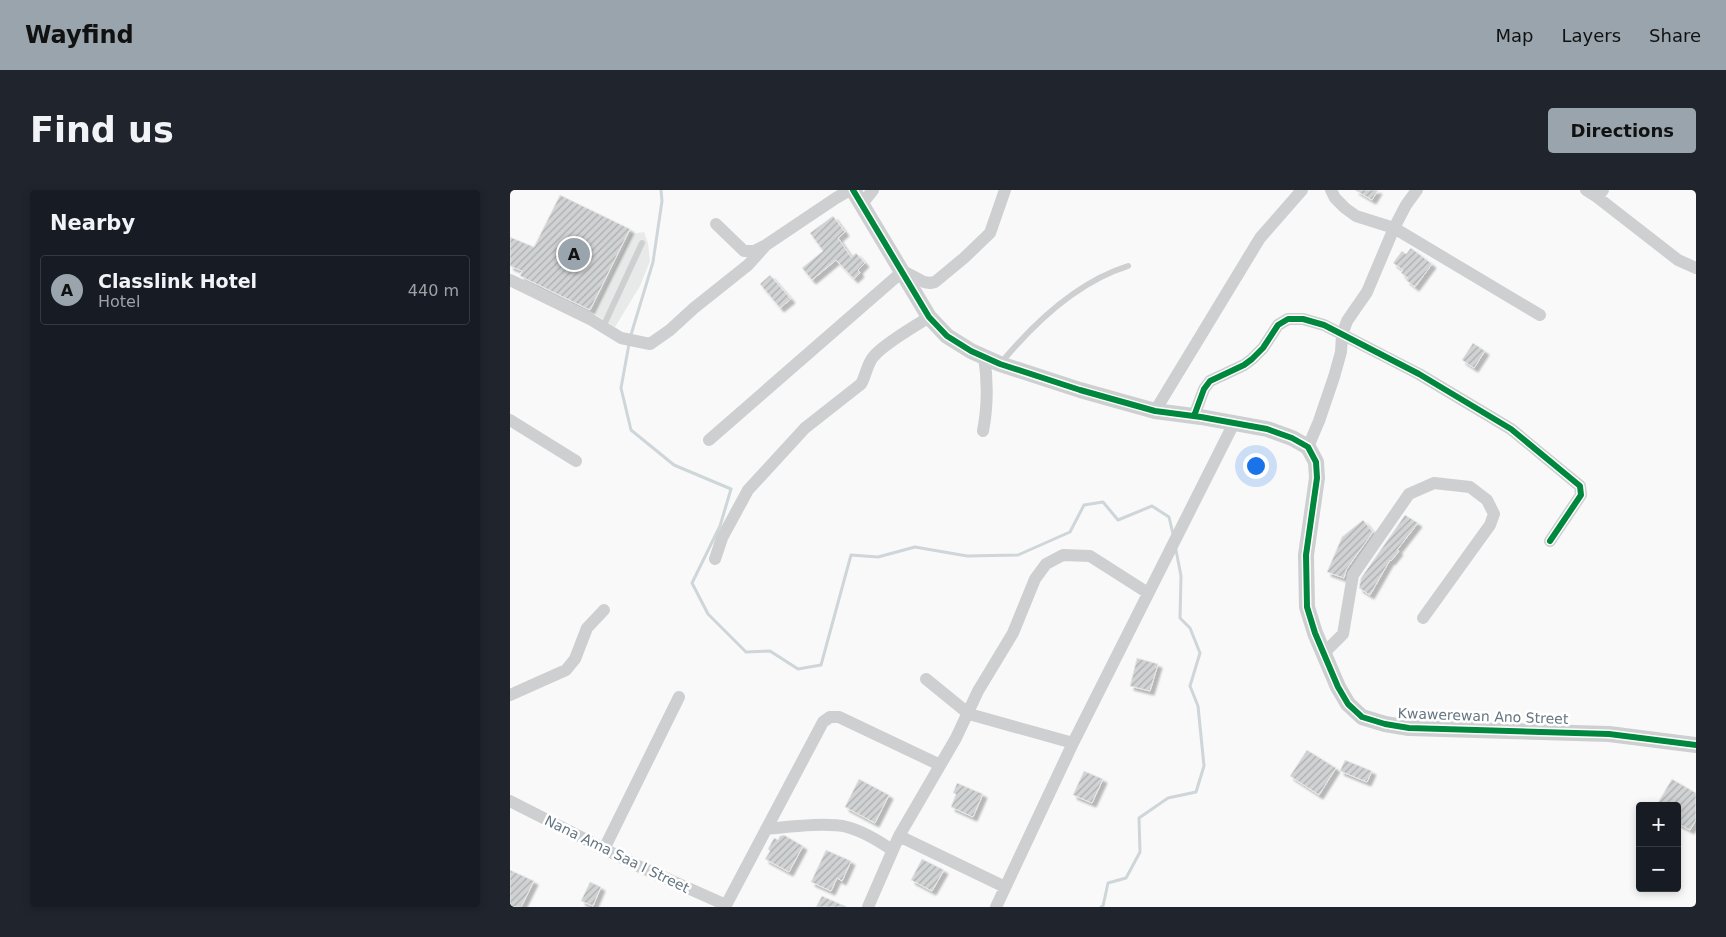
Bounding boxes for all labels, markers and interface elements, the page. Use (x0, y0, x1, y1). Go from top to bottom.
text: Wayfind (25, 21, 134, 49)
text: Map (1495, 25, 1533, 46)
text: Layers (1561, 25, 1621, 46)
text: Share (1649, 25, 1701, 46)
button: Directions (1548, 108, 1696, 153)
text: Find us (30, 110, 174, 150)
text: Nearby (50, 211, 135, 235)
pin: A (558, 235, 590, 273)
text: Classlink Hotel (98, 270, 257, 292)
text: A (61, 281, 73, 300)
text: 440 m (408, 281, 459, 300)
text: Hotel (98, 292, 140, 311)
your location (1243, 453, 1269, 479)
street label: Kwawerewan Ano Street (1397, 705, 1569, 727)
map controls (1636, 802, 1681, 892)
button: + (1636, 802, 1681, 847)
street label: Nana Ama Saa I Street (542, 812, 692, 896)
button: − (1636, 847, 1681, 892)

